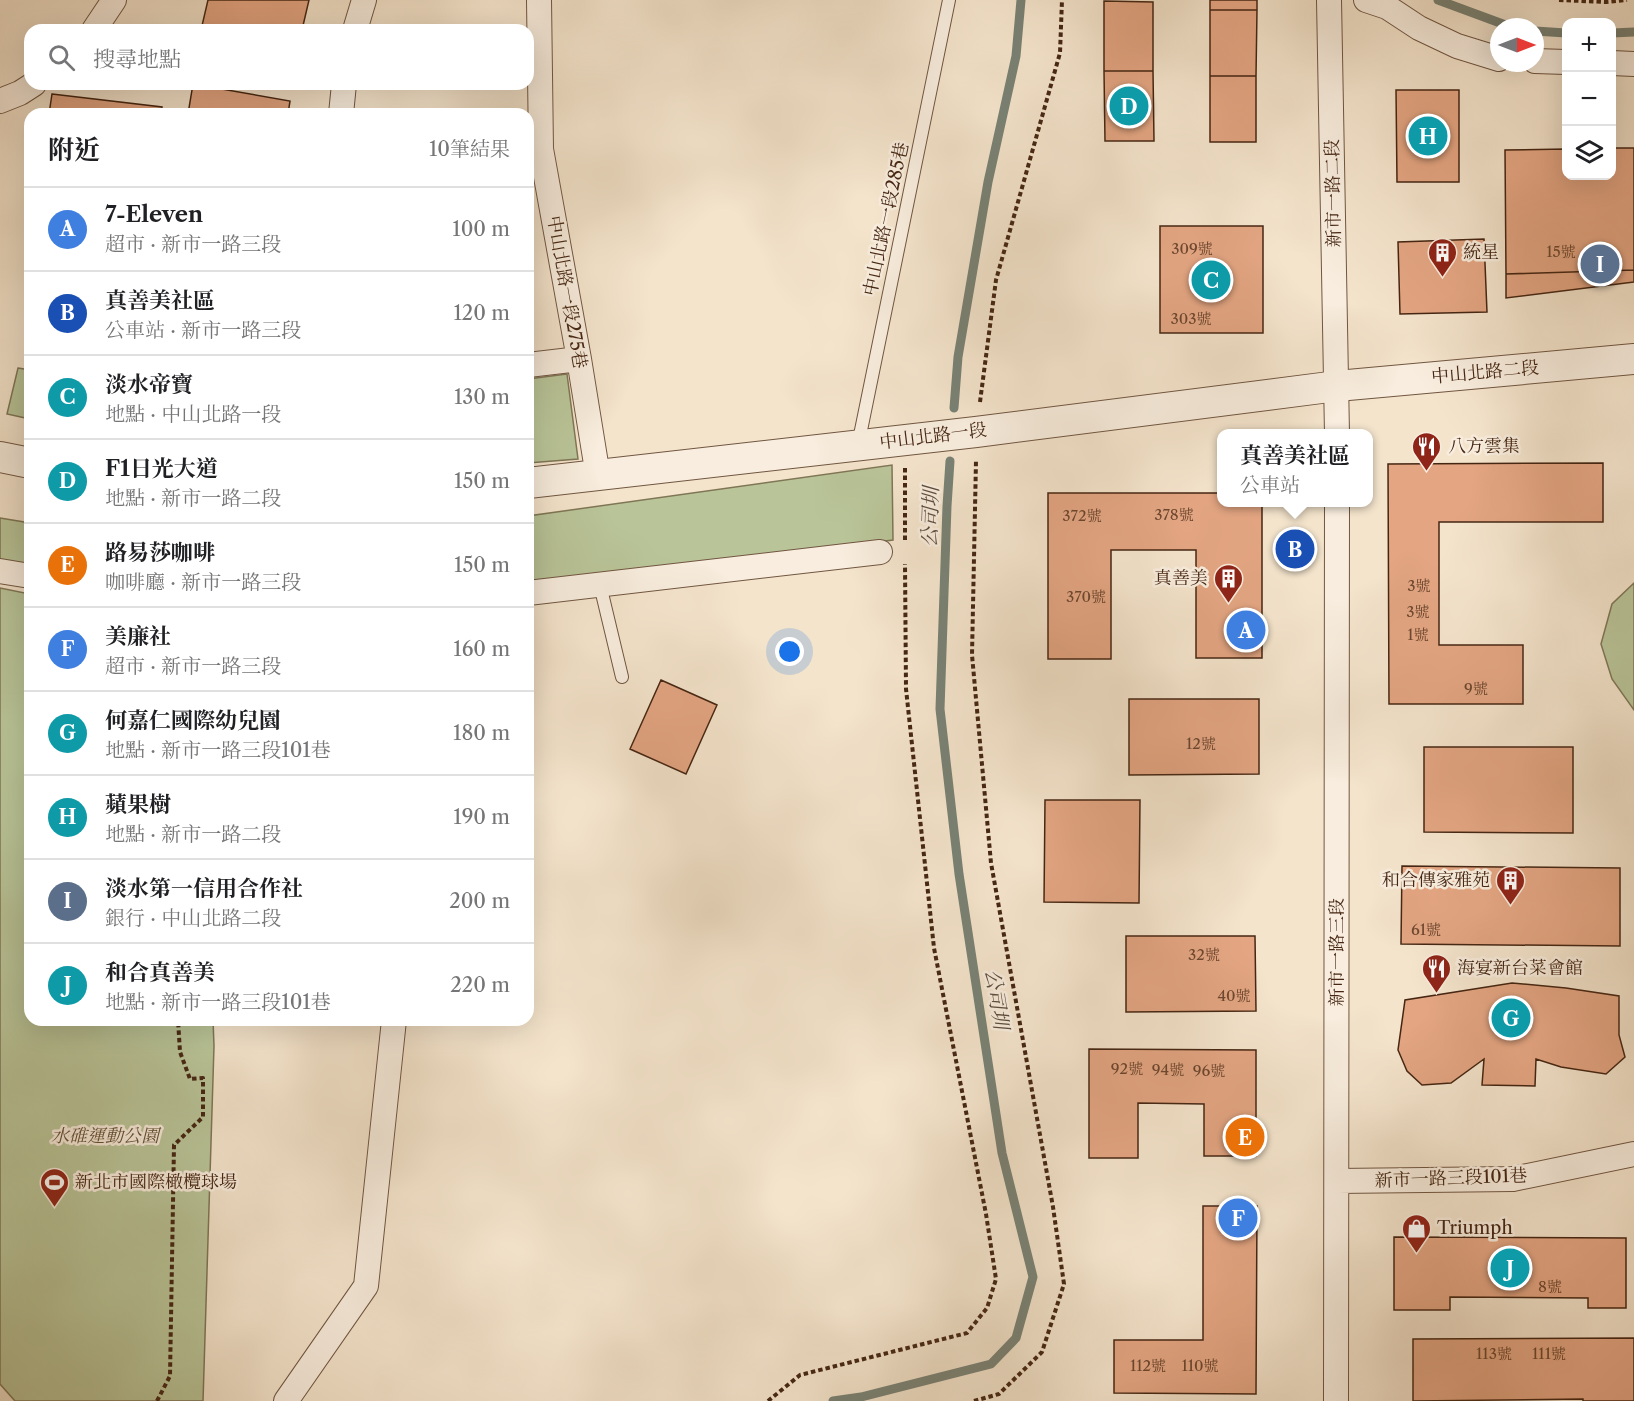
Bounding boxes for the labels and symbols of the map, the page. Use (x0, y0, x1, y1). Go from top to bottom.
north arrow (1490, 18, 1544, 72)
pin: D (1110, 84, 1148, 128)
pin: H (1408, 114, 1448, 158)
street label: 新市一路二段 (1321, 139, 1345, 247)
street label: 中山北路一段285巷 (859, 140, 913, 298)
street label: 中山北路一段275巷 (543, 214, 591, 370)
building icon: 統星 (1426, 236, 1458, 278)
house number: 309號 (1171, 239, 1213, 258)
place label: 統星 (1463, 241, 1499, 263)
house number: 15號 (1546, 242, 1576, 261)
pin: I (1580, 242, 1620, 286)
pin: C (1192, 258, 1230, 302)
house number: 303號 (1170, 309, 1212, 328)
street label: 中山北路二段 (1430, 356, 1540, 388)
street label: 中山北路一段 (878, 419, 988, 453)
restaurant icon: 八方雲集 (1411, 430, 1443, 472)
place label: 八方雲集 (1448, 435, 1520, 457)
water label: 公司圳 (917, 484, 943, 547)
house number: 378號 (1154, 505, 1194, 524)
house number: 372號 (1062, 506, 1102, 525)
pin: B (1276, 526, 1314, 572)
building icon: 真善美 (1213, 562, 1245, 604)
place label: 真善美 (1154, 567, 1208, 589)
house number: 3號 (1407, 576, 1431, 595)
house number: 370號 (1066, 587, 1106, 606)
house number: 3號 (1406, 602, 1430, 621)
pin: A (1226, 608, 1266, 652)
house number: 1號 (1407, 625, 1429, 644)
your location (775, 637, 804, 666)
house number: 9號 (1464, 679, 1488, 698)
house number: 12號 (1186, 734, 1216, 753)
building icon: 和合傳家雅苑 (1495, 864, 1527, 906)
place label: 和合傳家雅苑 (1382, 869, 1490, 891)
street label: 新市一路三段 (1326, 898, 1348, 1006)
house number: 61號 (1411, 920, 1441, 939)
house number: 32號 (1188, 945, 1220, 964)
restaurant icon: 海宴新台菜會館 (1420, 952, 1452, 994)
place label: 海宴新台菜會館 (1457, 957, 1583, 979)
water label: 公司圳 (980, 967, 1014, 1033)
house number: 40號 (1217, 986, 1251, 1005)
pin: G (1492, 996, 1530, 1040)
house number: 92號 (1111, 1059, 1143, 1078)
house number: 94號 (1152, 1060, 1184, 1079)
house number: 96號 (1193, 1061, 1225, 1080)
pin: E (1226, 1114, 1264, 1160)
park label: 水碓運動公園 (51, 1125, 162, 1147)
street label: 新市一路三段101巷 (1374, 1164, 1528, 1192)
sports icon: 新北市國際橄欖球場 (38, 1166, 70, 1208)
place label: 新北市國際橄欖球場 (75, 1171, 237, 1193)
pin: F (1218, 1196, 1258, 1240)
shop icon: Triumph (1400, 1212, 1432, 1254)
place label: Triumph (1437, 1217, 1513, 1239)
pin: J (1490, 1246, 1530, 1290)
house number: 8號 (1538, 1277, 1562, 1296)
house number: 113號 (1476, 1344, 1512, 1363)
house number: 111號 (1532, 1344, 1566, 1363)
house number: 112號 (1130, 1356, 1166, 1375)
house number: 110號 (1181, 1356, 1219, 1375)

